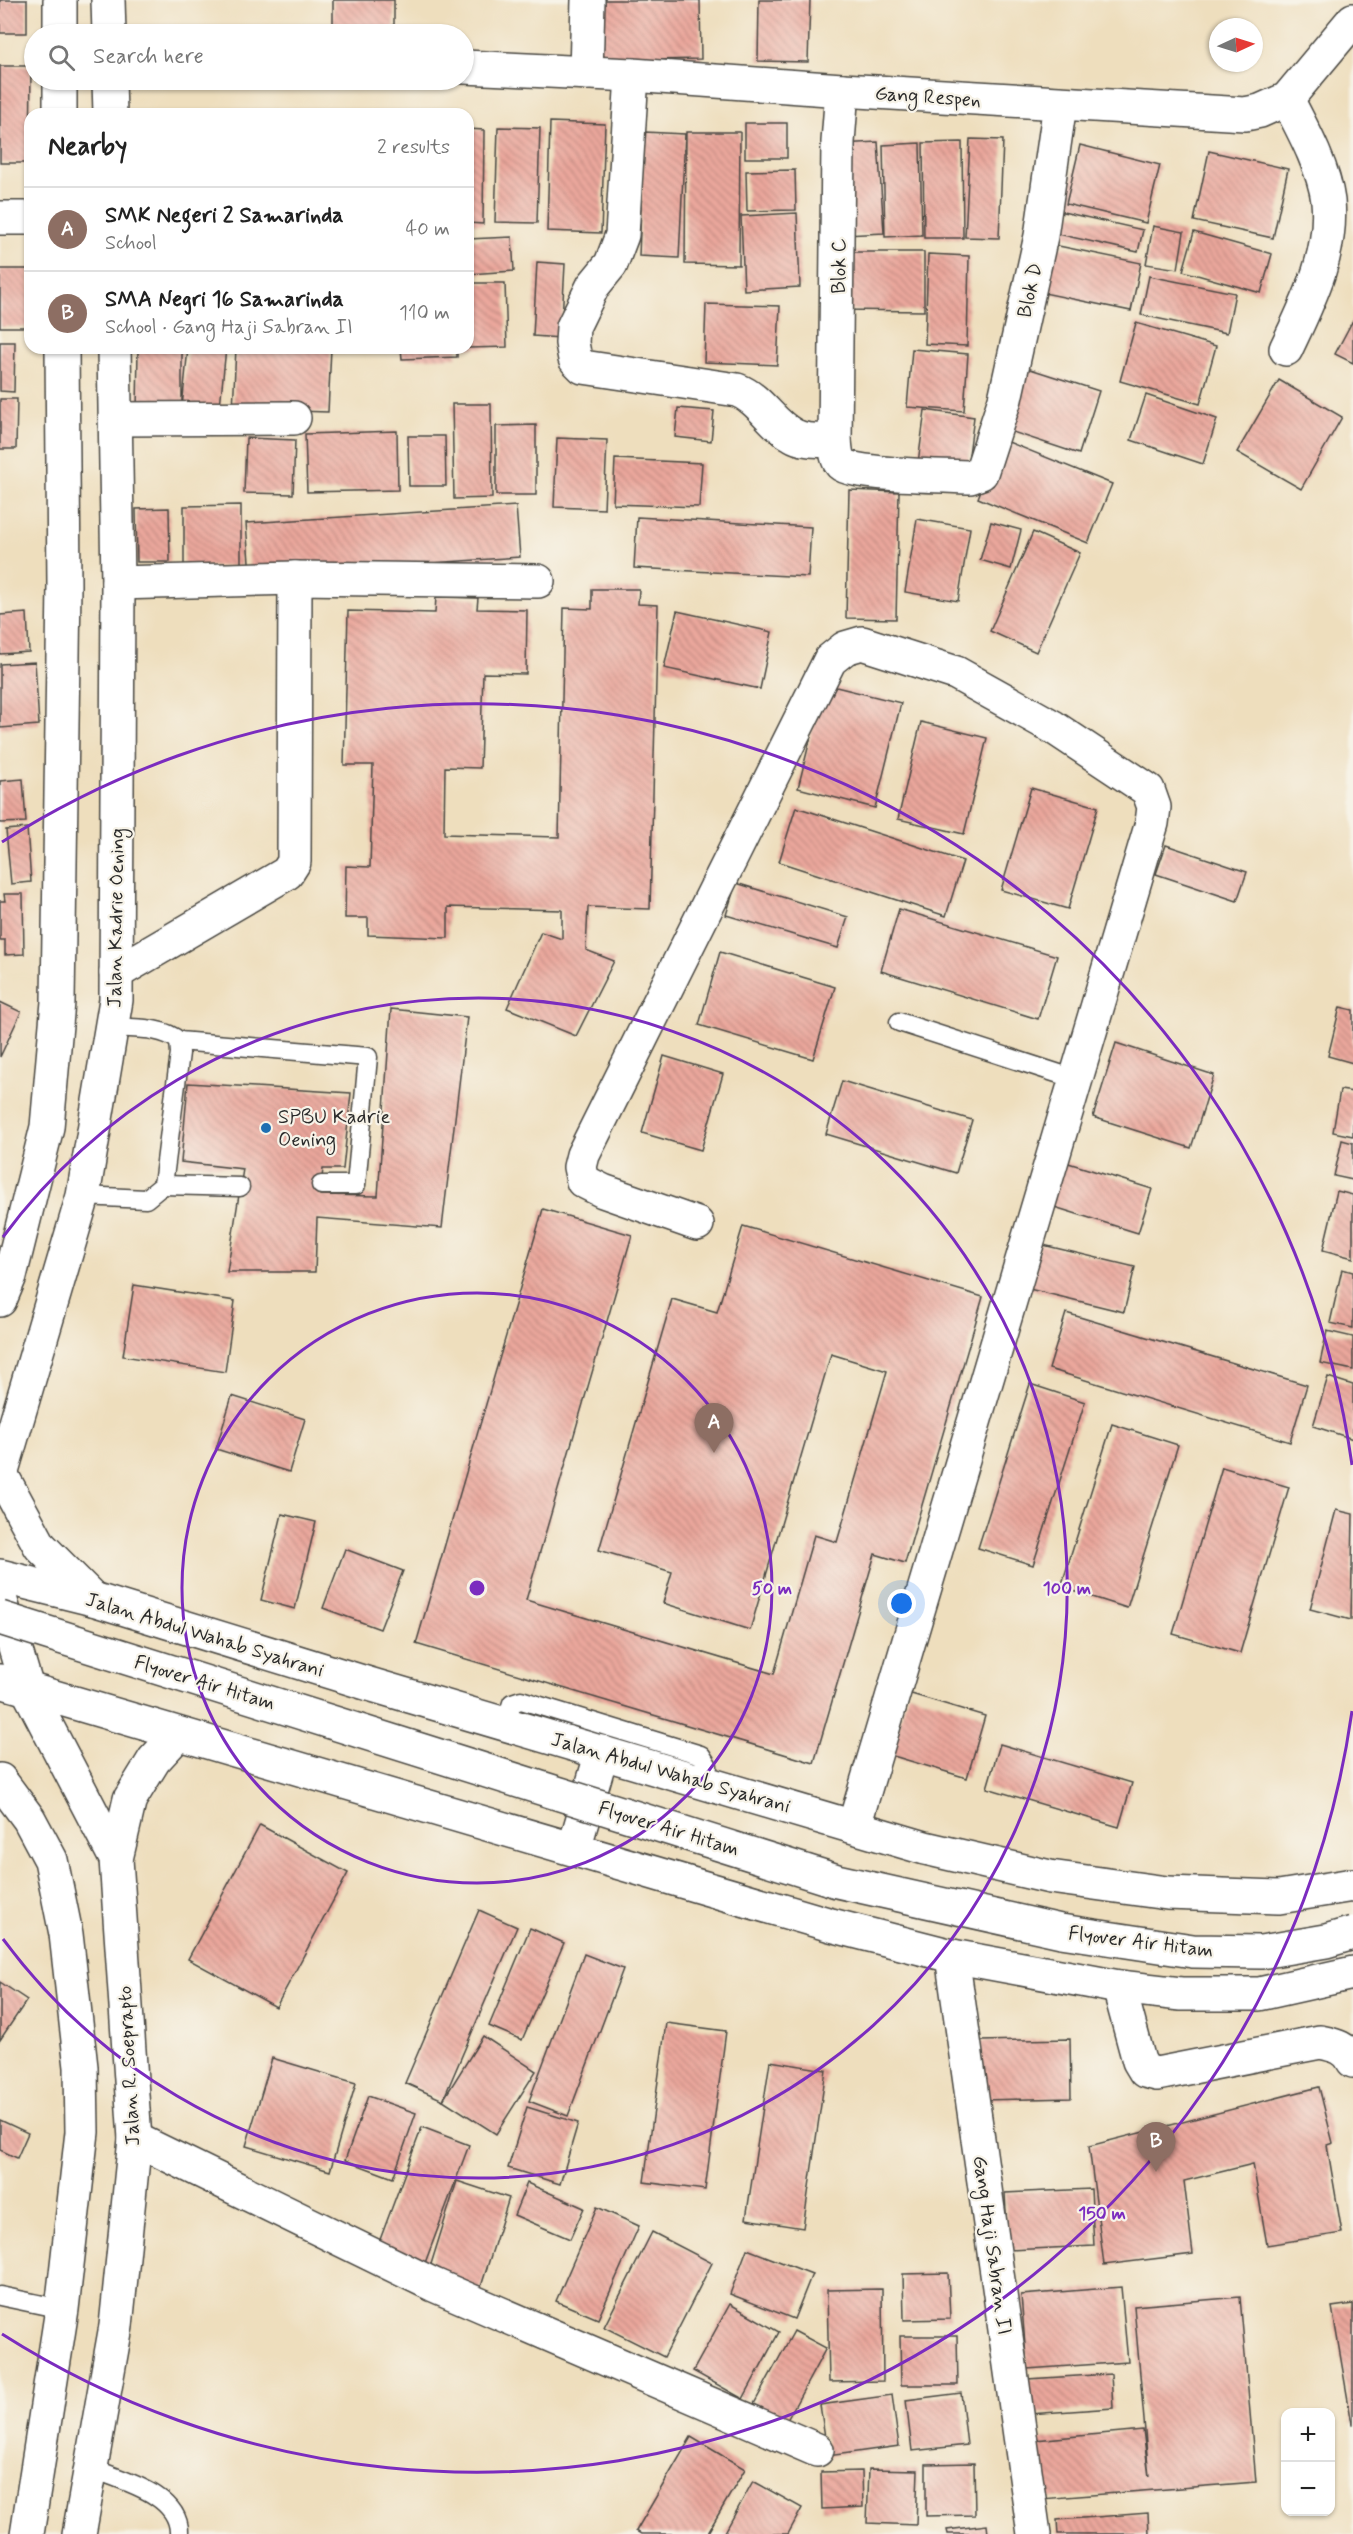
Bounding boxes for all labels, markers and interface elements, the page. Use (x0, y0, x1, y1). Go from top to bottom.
north arrow (1209, 18, 1263, 72)
search box (24, 24, 474, 90)
icon: search (45, 41, 78, 74)
text: Search here (93, 43, 204, 71)
street label: Gang Respen (874, 80, 982, 116)
text: Nearby (48, 130, 127, 164)
text: 2 results (377, 134, 450, 161)
text: SMK Negeri 2 Samarinda (105, 202, 344, 230)
text: A (61, 216, 74, 243)
text: 40 m (406, 216, 450, 243)
text: School (105, 230, 157, 257)
street label: Blok C (826, 238, 853, 294)
street label: Blok D (1012, 261, 1049, 320)
text: SMA Negri 16 Samarinda (105, 286, 344, 314)
text: B (61, 300, 74, 327)
text: 110 m (399, 300, 450, 327)
text: School · Gang Haji Sabran II (105, 314, 353, 341)
street label: Jalan Kadrie Oening (101, 828, 133, 1008)
place label: SPBU Kadrie Oening (278, 1104, 390, 1155)
marker: SPBU Kadrie Oening (259, 1121, 273, 1135)
pin: A (694, 1404, 734, 1453)
text: 50 m (752, 1577, 792, 1601)
text: 100 m (1043, 1577, 1091, 1601)
centre of rings (467, 1578, 487, 1598)
street label: Jalan Abdul Wahab Syahrani (82, 1586, 327, 1685)
your location (887, 1589, 916, 1618)
street label: Flyover Air Hitam (131, 1649, 278, 1718)
street label: Jalan Abdul Wahab Syahrani (548, 1726, 793, 1821)
street label: Flyover Air Hitam (595, 1795, 742, 1864)
street label: Flyover Air Hitam (1067, 1920, 1215, 1965)
street label: Jalan R. Soeprapto (112, 1985, 147, 2147)
pin: B (1136, 2122, 1176, 2172)
street label: Gang Haji Sabran II (965, 2154, 1017, 2337)
text: 150 m (1078, 2202, 1126, 2226)
map controls (1281, 2408, 1335, 2516)
button: + (1281, 2408, 1335, 2462)
button: − (1281, 2462, 1335, 2516)

